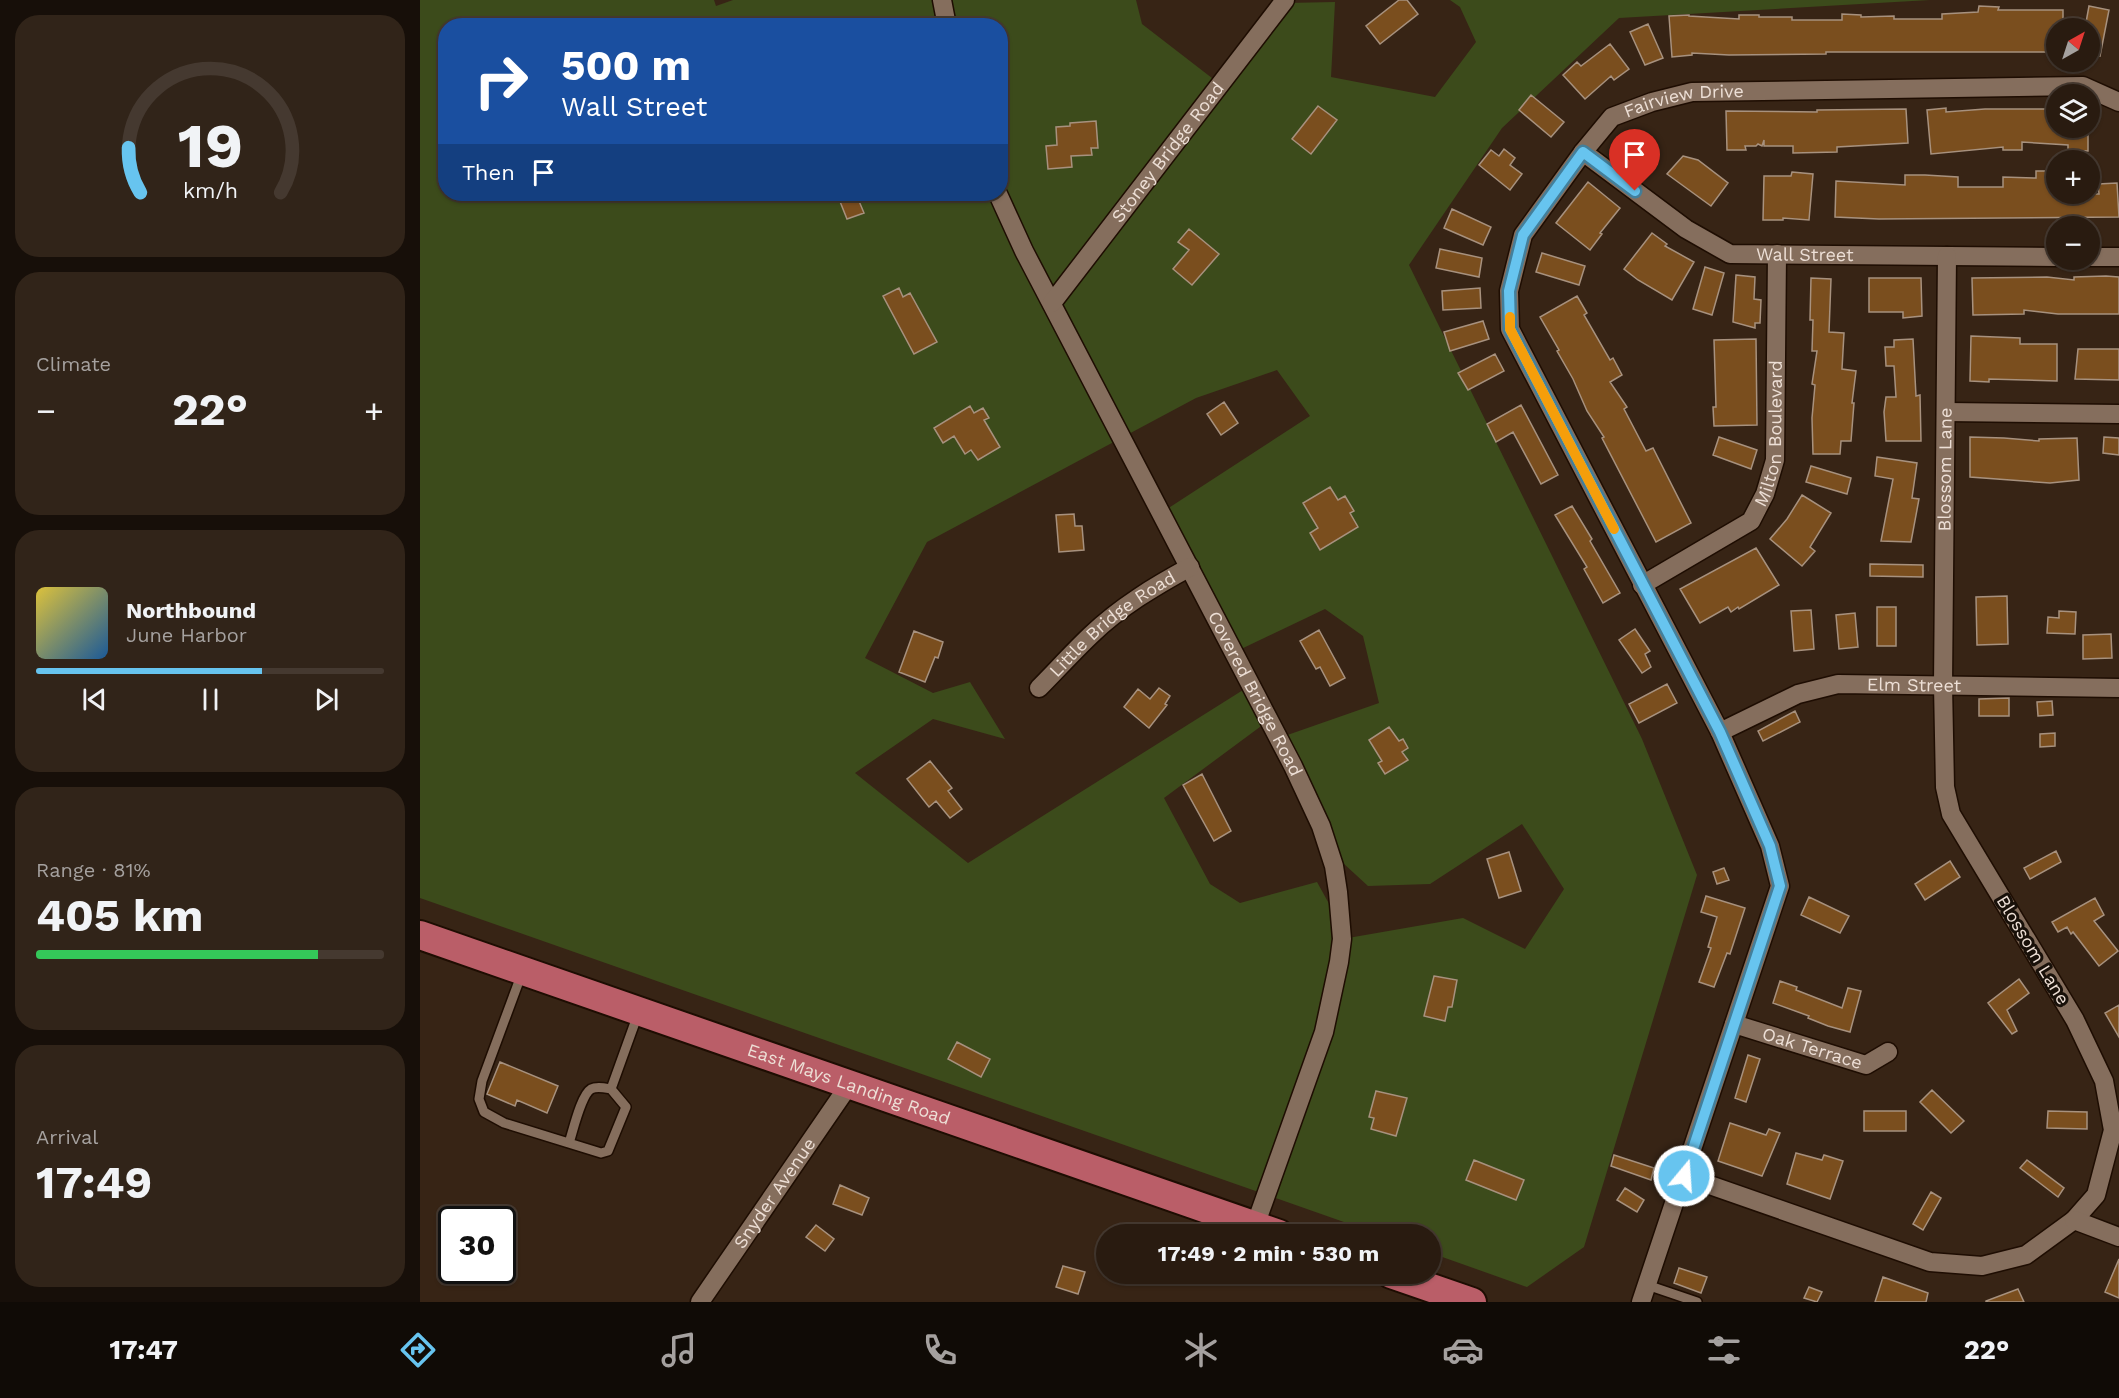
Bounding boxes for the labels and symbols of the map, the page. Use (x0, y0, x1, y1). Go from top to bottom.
north arrow (2046, 18, 2100, 72)
street label: Stoney Bridge Road (1107, 78, 1228, 226)
street label: Fairview Drive (1621, 80, 1744, 122)
pin (1609, 129, 1660, 191)
street label: Wall Street (1756, 243, 1854, 265)
street label: Milton Boulevard (1749, 360, 1786, 510)
street label: Blossom Lane (1933, 408, 1956, 531)
street label: Little Bridge Road (1045, 566, 1179, 681)
street label: Covered Bridge Road (1204, 607, 1307, 779)
street label: Elm Street (1867, 673, 1962, 696)
street label: Blossom Lane (1993, 891, 2074, 1008)
street label: Oak Terrace (1760, 1022, 1865, 1073)
street label: East Mays Landing Road (745, 1039, 953, 1129)
street label: Snyder Avenue (729, 1134, 820, 1252)
position arrow (1652, 1144, 1716, 1208)
speed limit sign: 30 (438, 1206, 516, 1284)

